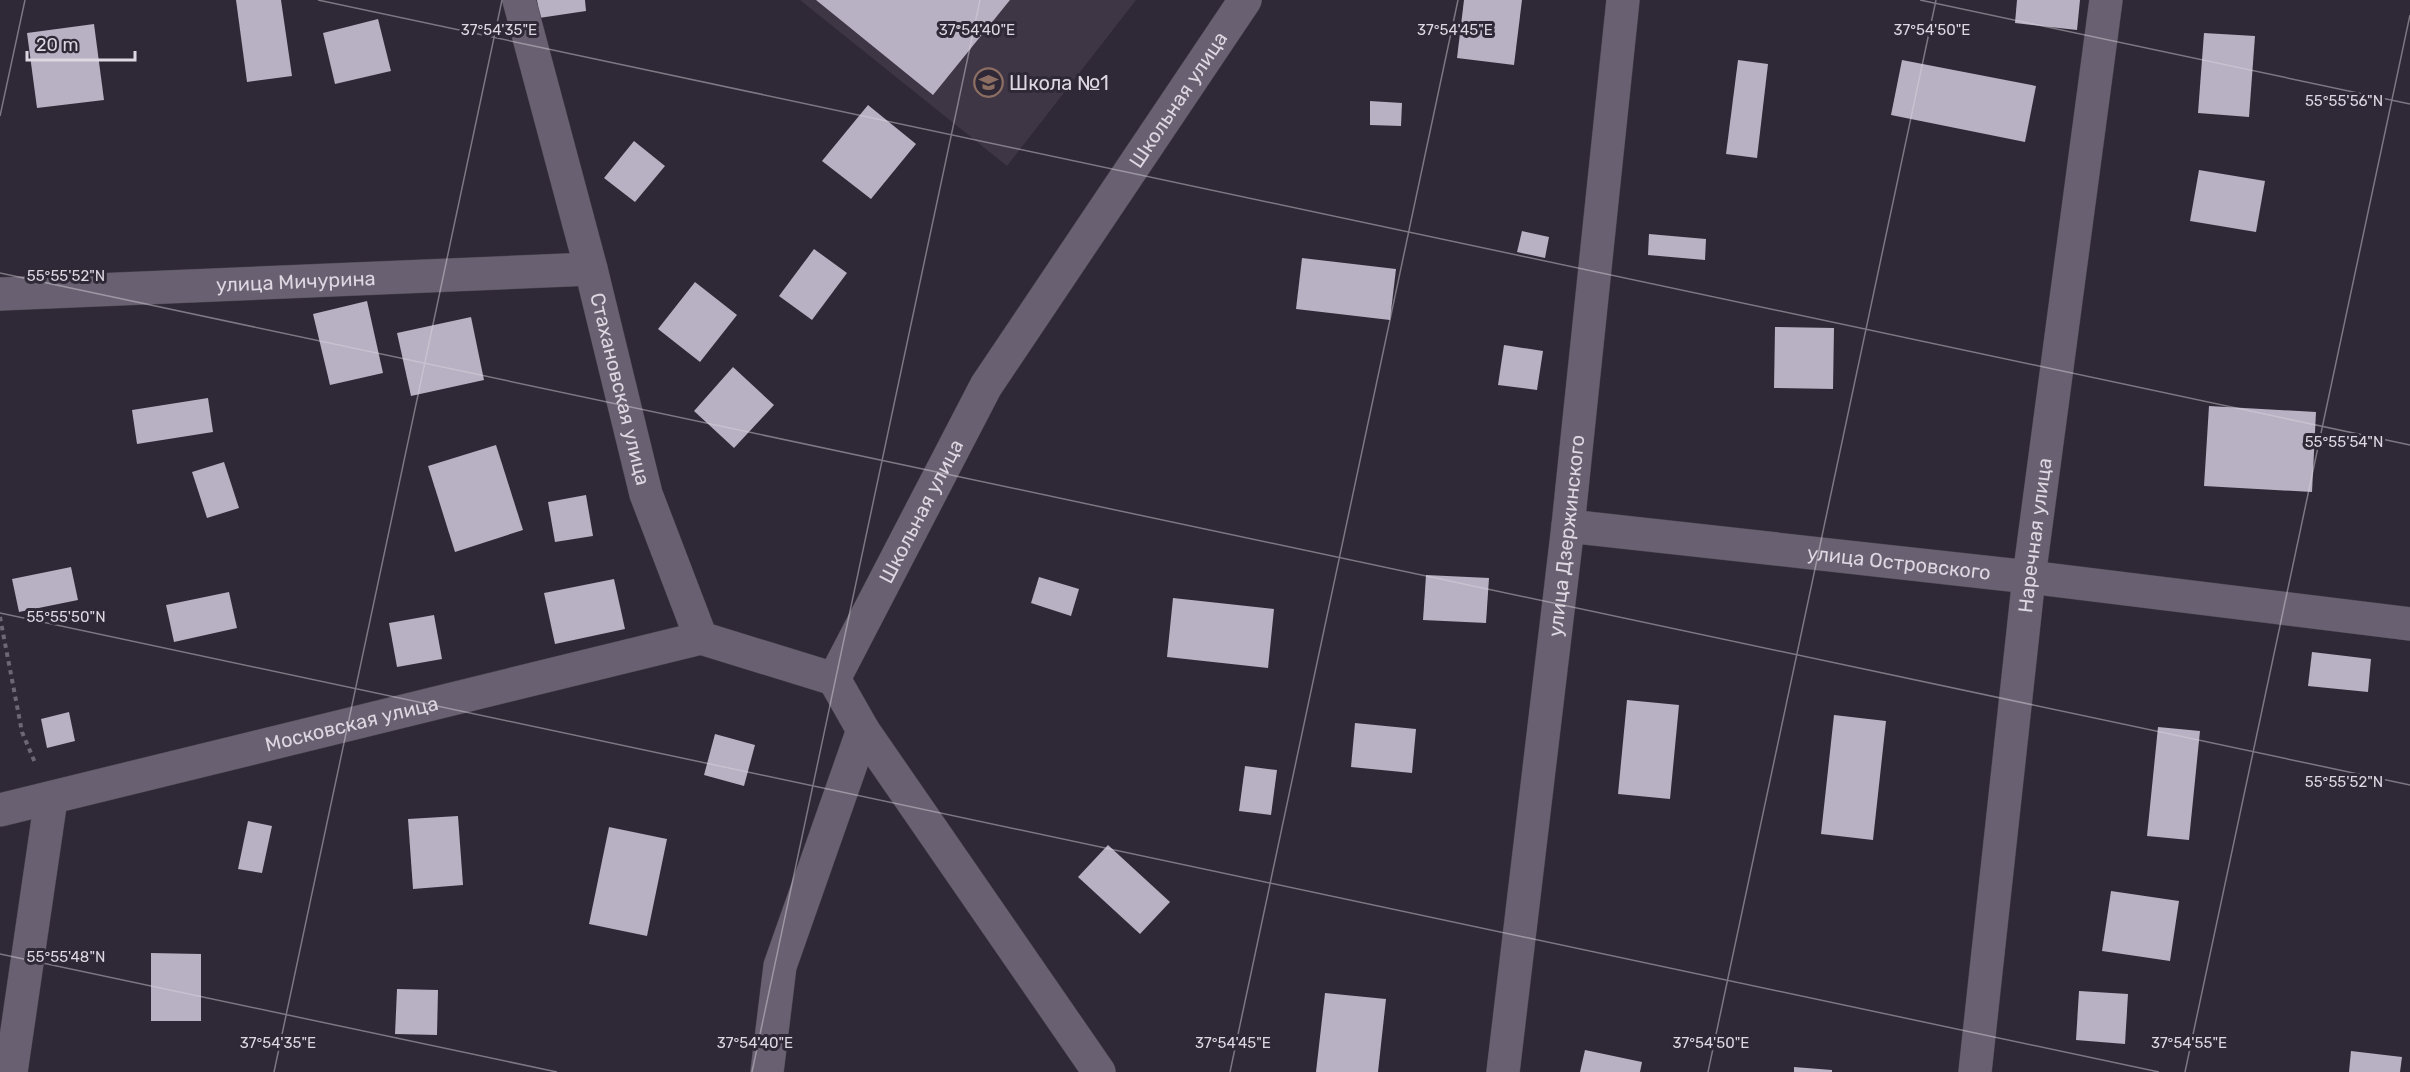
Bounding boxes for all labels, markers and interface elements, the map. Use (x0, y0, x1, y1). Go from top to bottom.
text: 37°54'35"E (461, 21, 537, 39)
text: 37°54'40"E (939, 21, 1015, 39)
text: 37°54'45"E (1417, 21, 1493, 39)
text: 37°54'50"E (1894, 21, 1970, 39)
scale bar (27, 24, 135, 62)
street label: Школьная улица (1124, 27, 1232, 172)
text: 20 m (36, 34, 78, 56)
school or university icon: Школа №1 (972, 67, 1004, 99)
place label: Школа №1 (1009, 71, 1109, 95)
text: 55°55'56"N (2305, 92, 2383, 110)
street label: улица Мичурина (215, 266, 376, 297)
text: 55°55'52"N (27, 267, 105, 285)
street label: Стахановская улица (585, 290, 655, 488)
text: 55°55'54"N (2305, 433, 2383, 451)
street label: улица Дзержинского (1543, 434, 1589, 638)
street label: Школьная улица (874, 435, 968, 587)
street label: Наречная улица (2013, 456, 2057, 614)
street label: улица Островского (1806, 541, 1992, 585)
text: 55°55'50"N (26, 608, 106, 626)
street label: Московская улица (262, 691, 441, 757)
text: 55°55'52"N (2305, 773, 2383, 791)
text: 55°55'48"N (27, 948, 105, 966)
text: 37°54'35"E (240, 1034, 316, 1052)
text: 37°54'40"E (717, 1034, 793, 1052)
text: 37°54'45"E (1195, 1034, 1271, 1052)
text: 37°54'50"E (1673, 1034, 1749, 1052)
text: 37°54'55"E (2151, 1034, 2227, 1052)

